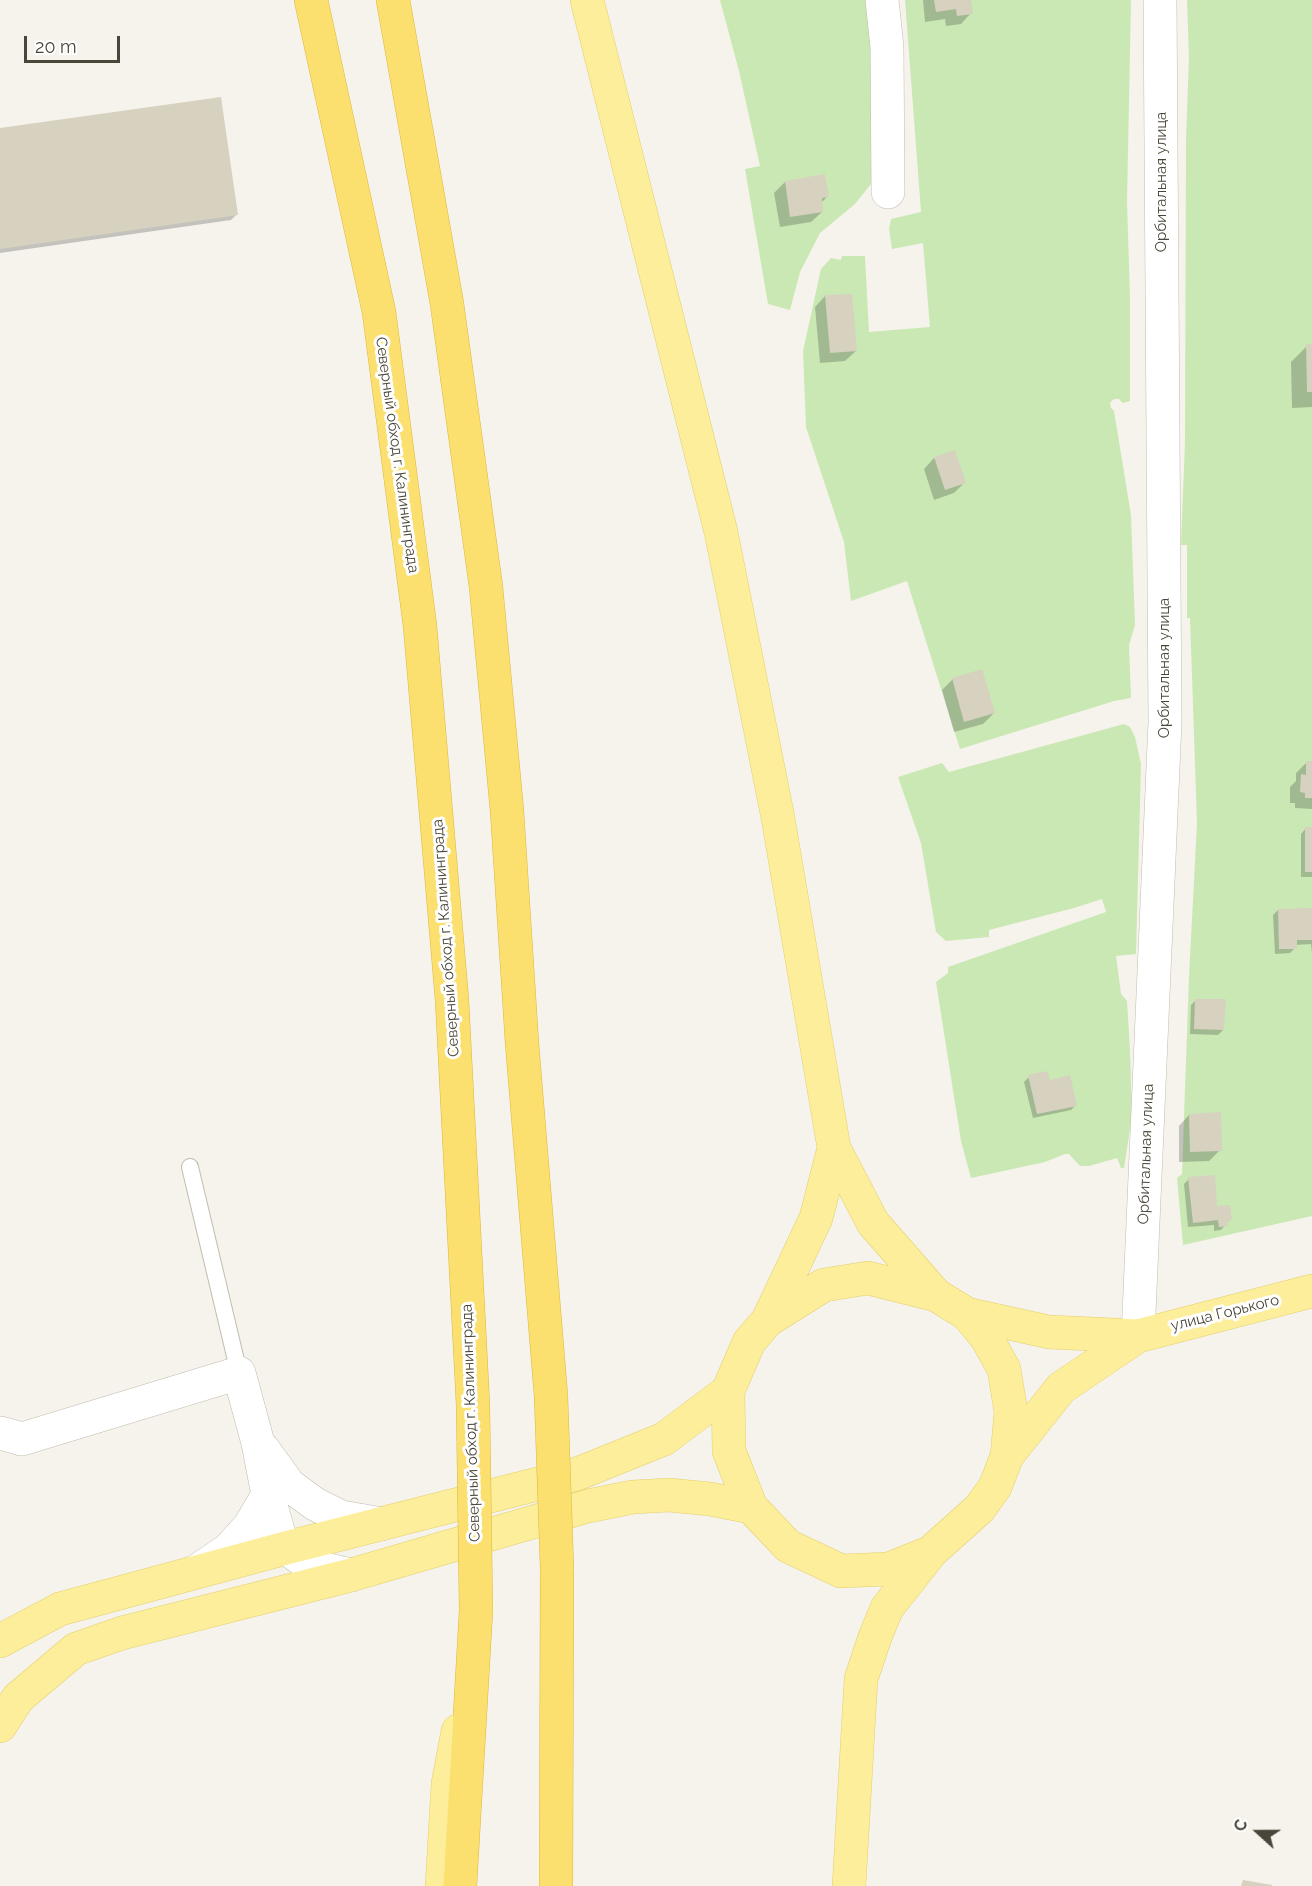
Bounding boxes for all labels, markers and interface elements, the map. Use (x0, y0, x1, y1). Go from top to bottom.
scale bar (27, 24, 123, 62)
text: 20 m (35, 36, 77, 57)
street label: Орбитальная улица (1152, 112, 1170, 252)
street label: Северный обход г. Калининграда (372, 336, 422, 574)
street label: Орбитальная улица (1155, 598, 1173, 738)
street label: Северный обход г. Калининграда (429, 819, 463, 1057)
street label: Орбитальная улица (1135, 1083, 1157, 1225)
street label: улица Горького (1169, 1291, 1281, 1335)
street label: Северный обход г. Калининграда (458, 1304, 484, 1542)
north arrow (1228, 1802, 1288, 1862)
text: С (1230, 1817, 1252, 1834)

